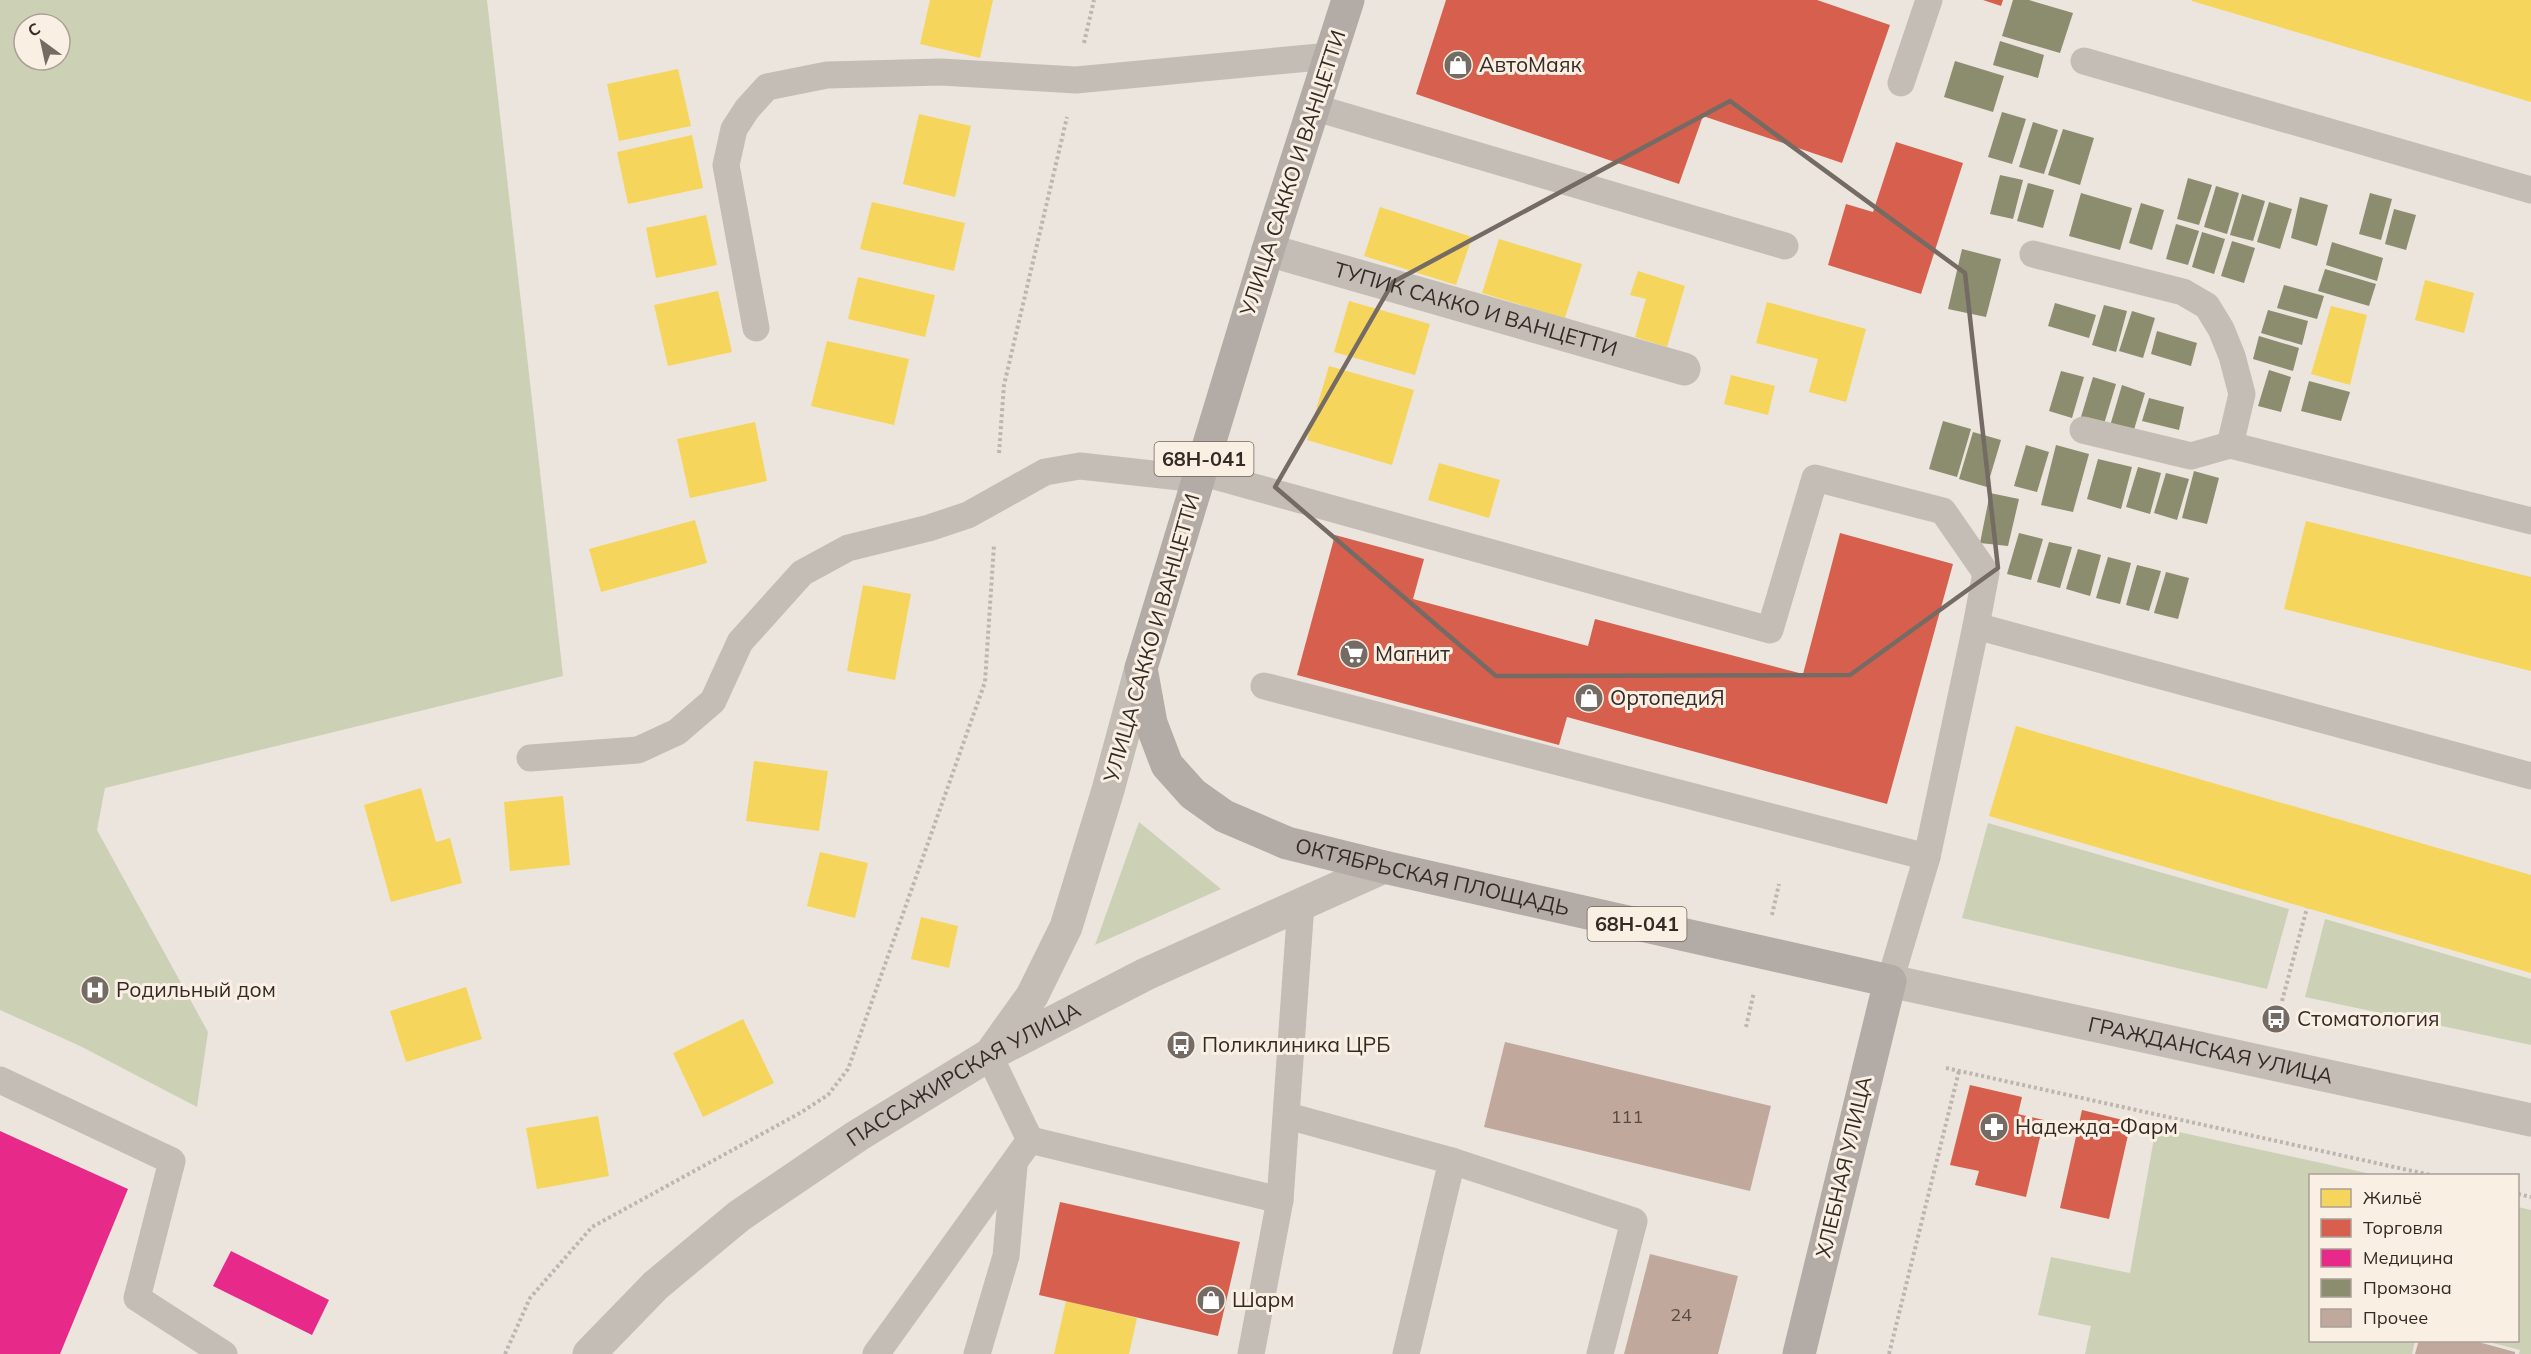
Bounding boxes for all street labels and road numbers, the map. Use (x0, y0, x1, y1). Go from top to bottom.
street label: УЛИЦА САККО И ВАНЦЕТТИ (1233, 26, 1351, 320)
street label: ТУПИК САККО И ВАНЦЕТТИ (1331, 256, 1621, 361)
road number: 68Н-041 (1154, 442, 1254, 476)
street label: УЛИЦА САККО И ВАНЦЕТТИ (1097, 490, 1205, 786)
street label: ОКТЯБРЬСКАЯ ПЛОЩАДЬ (1293, 832, 1572, 920)
road number: 68Н-041 (1588, 907, 1686, 941)
street label: ПАССАЖИРСКАЯ УЛИЦА (841, 996, 1085, 1151)
street label: ГРАЖДАНСКАЯ УЛИЦА (2086, 1010, 2336, 1089)
street label: ХЛЕБНАЯ УЛИЦА (1809, 1073, 1877, 1260)

